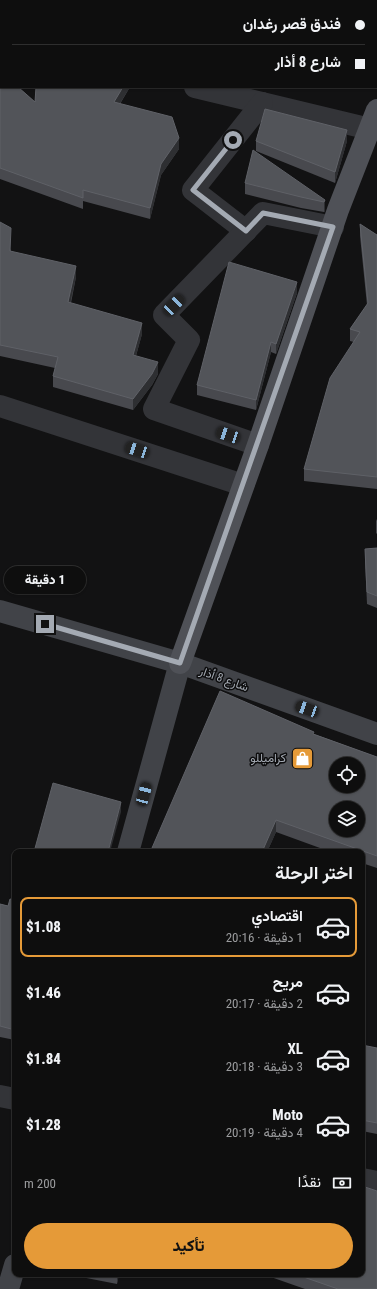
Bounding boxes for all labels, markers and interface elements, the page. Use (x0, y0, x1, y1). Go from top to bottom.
text: فندق قصر رغدان (243, 15, 341, 33)
text: شارع 8 أذار (275, 53, 341, 71)
route start (224, 131, 242, 149)
car (161, 292, 187, 318)
car (215, 425, 241, 445)
car (124, 441, 150, 459)
callout: 1 دقيقة (4, 566, 86, 594)
text: 1 دقيقة (25, 572, 65, 587)
route end (36, 615, 54, 633)
street label: شارع 8 أذار (196, 663, 250, 696)
car (294, 699, 320, 719)
shop icon: كراميللو (289, 745, 315, 771)
place label: كراميللو (250, 751, 286, 766)
map controls (329, 757, 365, 837)
button: locate (329, 757, 365, 793)
car (135, 781, 153, 807)
button: layers (329, 801, 365, 837)
text: اختر الرحلة (275, 862, 353, 883)
text: اقتصادي (251, 907, 303, 925)
icon: car (315, 909, 351, 945)
text: $1.08 (26, 918, 61, 936)
text: 1 دقيقة · 20:16 (226, 930, 303, 945)
text: مريح (273, 973, 303, 991)
icon: car (315, 975, 351, 1011)
text: $1.46 (26, 984, 61, 1002)
text: 2 دقيقة · 20:17 (226, 996, 303, 1011)
text: XL (287, 1040, 303, 1058)
icon: car (315, 1041, 351, 1077)
text: $1.84 (26, 1050, 61, 1068)
text: 3 دقيقة · 20:18 (226, 1059, 303, 1074)
text: Moto (272, 1106, 303, 1124)
icon: car (315, 1107, 351, 1143)
text: $1.28 (26, 1116, 61, 1134)
text: 4 دقيقة · 20:19 (226, 1125, 303, 1140)
icon: cash (331, 1172, 353, 1194)
text: نقدًا (298, 1173, 321, 1191)
text: 200 m (24, 1176, 56, 1191)
button: تأكيد (24, 1223, 353, 1269)

